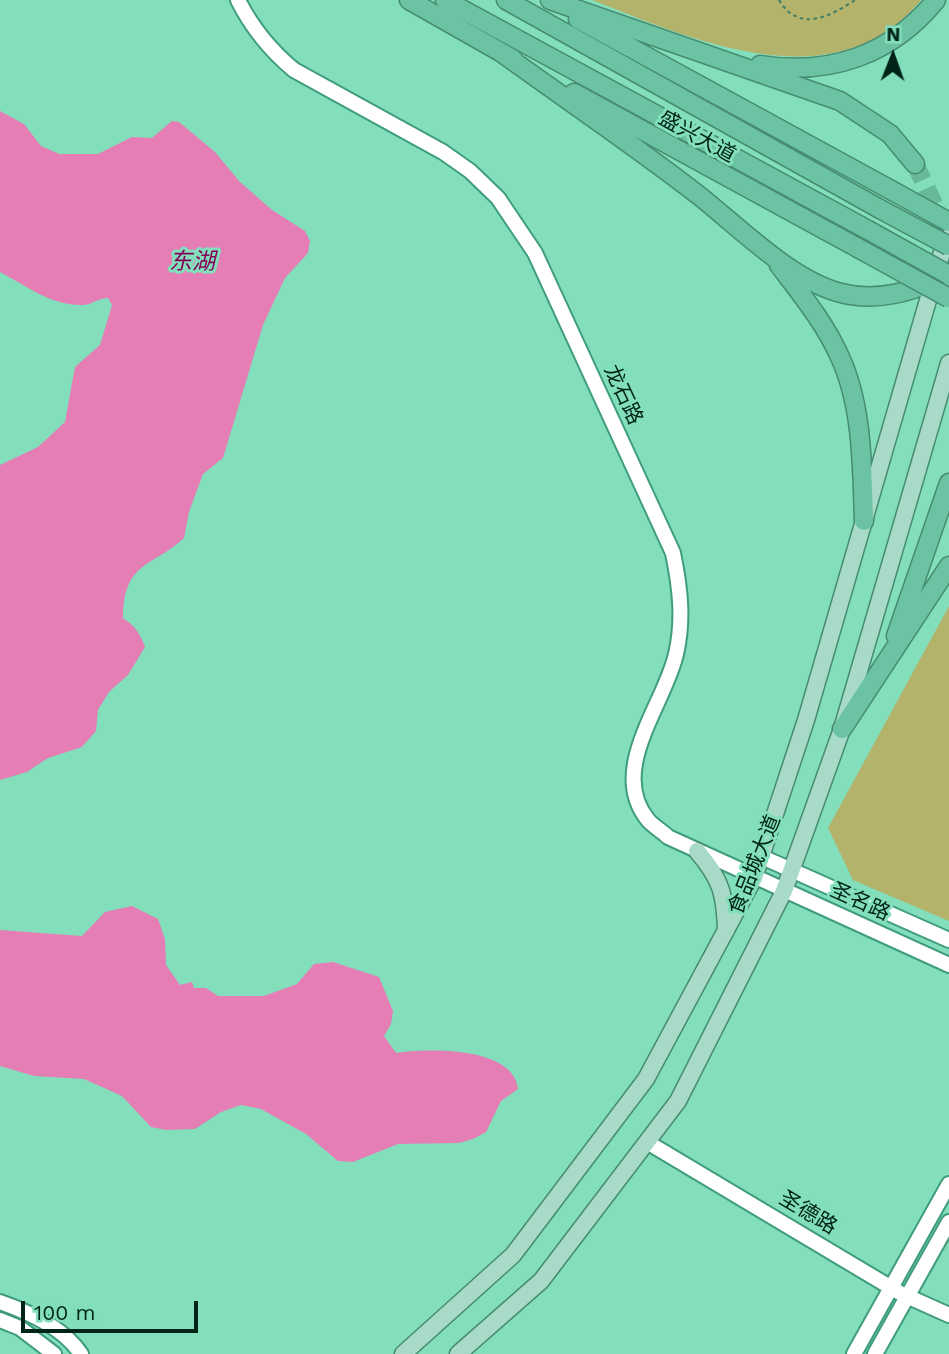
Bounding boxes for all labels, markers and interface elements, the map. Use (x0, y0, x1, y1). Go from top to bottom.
north arrow (858, 21, 928, 91)
text: N (886, 23, 901, 46)
street label: 盛兴大道 (654, 106, 740, 168)
water label: 东湖 (169, 248, 215, 276)
street label: 龙石路 (598, 361, 648, 429)
street label: 食品城大道 (724, 812, 786, 918)
street label: 圣名路 (826, 878, 894, 926)
street label: 圣德路 (775, 1186, 841, 1240)
scale bar (24, 1288, 201, 1332)
text: 100 m (34, 1300, 96, 1325)

